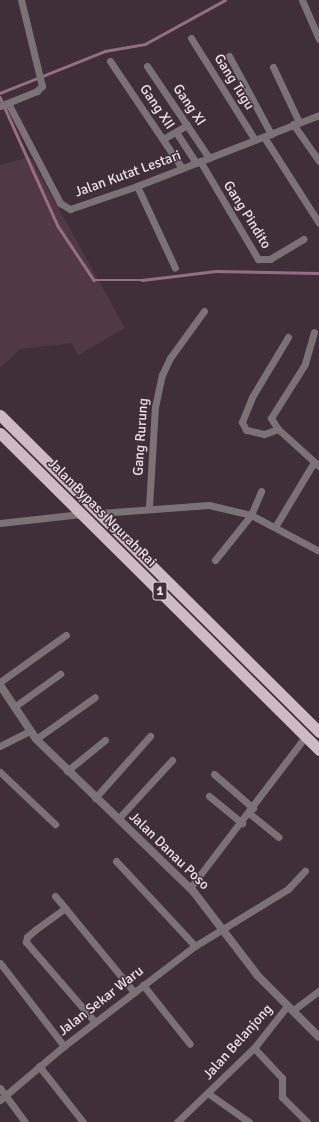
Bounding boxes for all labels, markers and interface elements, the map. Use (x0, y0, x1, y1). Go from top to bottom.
street label: Gang Tugu (210, 51, 258, 113)
street label: Gang XII (136, 81, 178, 133)
street label: Gang XI (169, 81, 209, 129)
street label: Jalan Kutat Lestari (73, 147, 183, 201)
street label: Gang Pindito (220, 178, 274, 252)
street label: Gang Rurung (130, 398, 152, 476)
street label: Jalan Bypass Ngurah Rai (44, 455, 160, 571)
road number: 1 (152, 580, 168, 602)
street label: Jalan Danau Poso (126, 809, 212, 893)
street label: Jalan Sekar Waru (55, 963, 147, 1039)
street label: Jalan Belanjong (200, 1001, 276, 1083)

